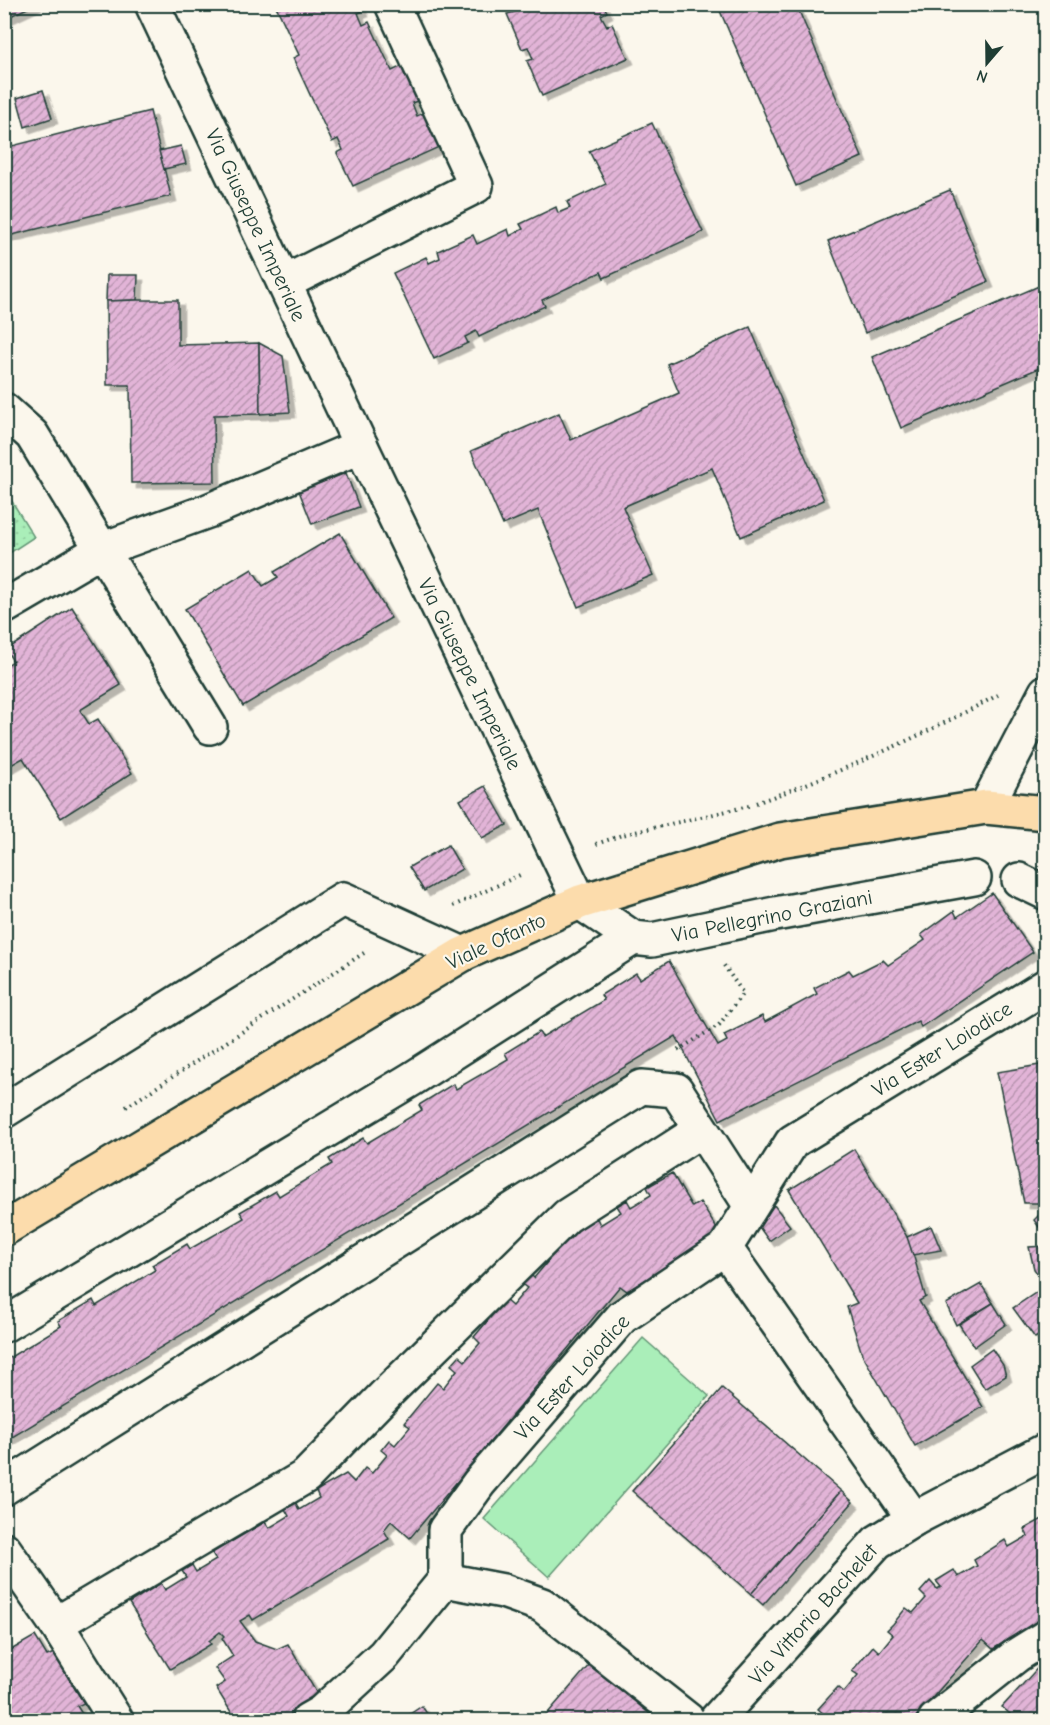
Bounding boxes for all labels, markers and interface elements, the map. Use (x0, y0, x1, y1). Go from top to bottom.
north arrow (957, 33, 1017, 93)
text: N (974, 66, 990, 86)
street label: Via Giuseppe Imperiale (201, 125, 311, 325)
street label: Via Giuseppe Imperiale (413, 574, 527, 774)
street label: Via Pellegrino Graziani (670, 885, 874, 947)
street label: Viale Ofanto (442, 908, 550, 974)
street label: Via Ester Loiodice (868, 996, 1016, 1102)
street label: Via Ester Loiodice (509, 1309, 635, 1445)
street label: Via Vittorio Bachelet (744, 1538, 883, 1689)

